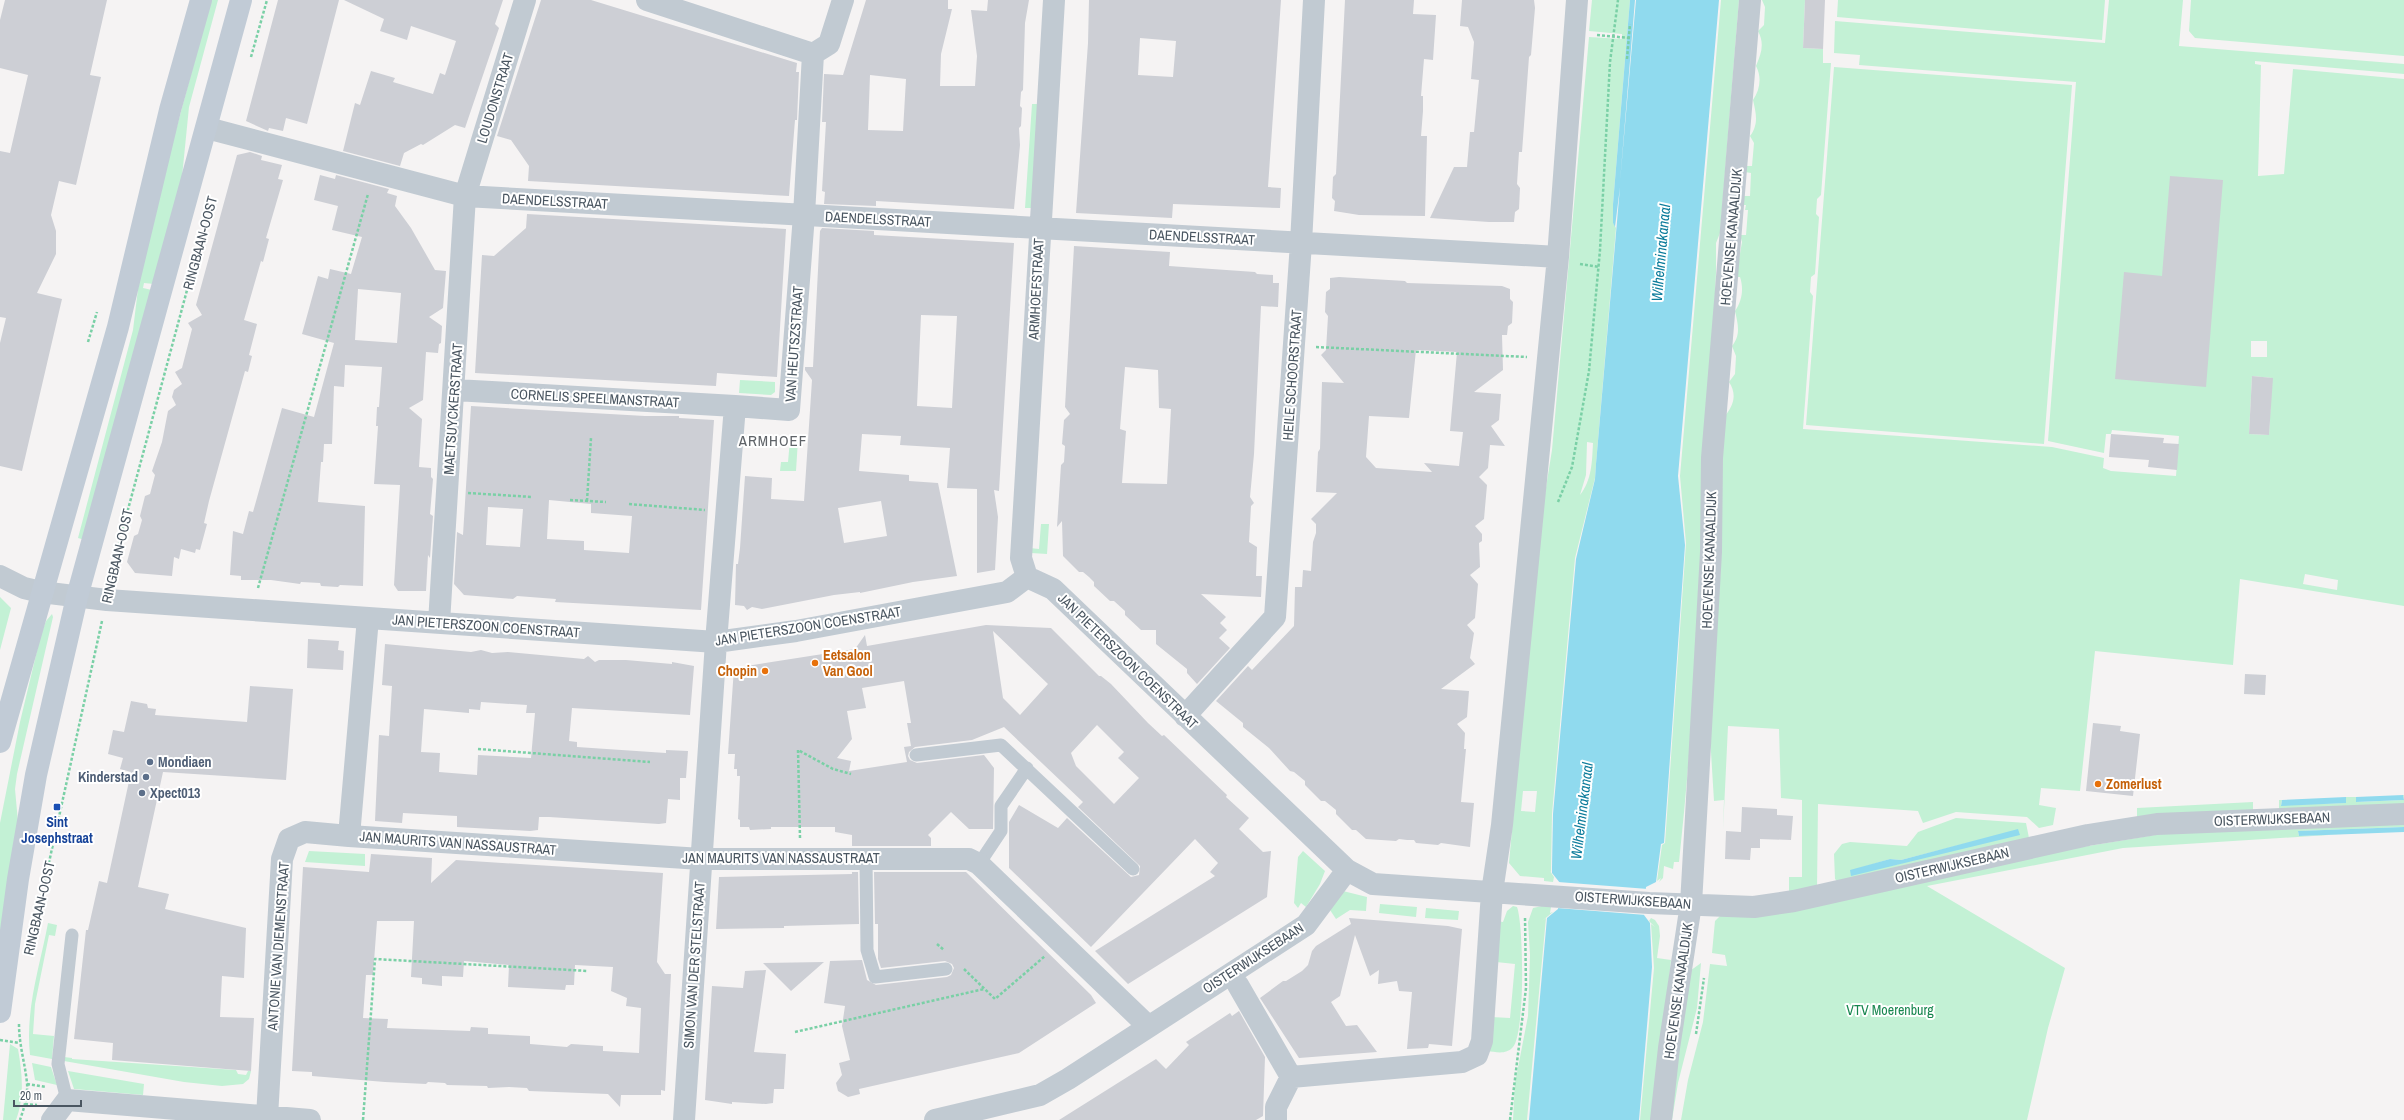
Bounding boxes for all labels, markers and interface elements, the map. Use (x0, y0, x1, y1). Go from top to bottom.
street label: LOUDONSTRAAT (473, 51, 517, 145)
street label: HOEVENSE KANAALDIJK (1716, 168, 1746, 306)
street label: DAENDELSSTRAAT (501, 189, 609, 213)
street label: RINGBAAN-OOST (179, 194, 221, 292)
water label: Wilhelminakanaal (1646, 203, 1675, 302)
street label: DAENDELSSTRAAT (824, 207, 932, 231)
street label: DAENDELSSTRAAT (1148, 225, 1256, 249)
street label: ARMHOEFSTRAAT (1024, 238, 1048, 341)
street label: VAN HEUTSZSTRAAT (781, 285, 807, 403)
street label: HEILE SCHOORSTRAAT (1278, 309, 1306, 441)
street label: MAETSUYCKERSTRAAT (439, 343, 467, 475)
street label: CORNELIS SPEELMANSTRAAT (510, 385, 680, 411)
district label: ARMHOEF (738, 430, 807, 451)
street label: HOEVENSE KANAALDIJK (1698, 491, 1720, 629)
street label: RINGBAAN-OOST (97, 507, 137, 605)
street label: JAN PIETERSZOON COENSTRAAT (1054, 589, 1202, 733)
street label: JAN PIETERSZOON COENSTRAAT (714, 602, 902, 650)
street label: JAN PIETERSZOON COENSTRAAT (392, 610, 580, 642)
place label: Eetsalon Van Gool (823, 646, 873, 680)
marker: Eetsalon Van Gool (810, 658, 820, 668)
place label: Chopin (717, 662, 757, 680)
marker: Chopin (760, 666, 770, 676)
place label: Mondiaen (158, 753, 212, 771)
marker: Mondiaen (145, 757, 155, 767)
water label: Wilhelminakanaal (1565, 761, 1598, 861)
place label: Kinderstad (78, 768, 138, 786)
marker: Kinderstad (141, 772, 151, 782)
place label: Zomerlust (2106, 775, 2162, 793)
marker: Zomerlust (2093, 779, 2103, 789)
place label: Xpect013 (150, 784, 200, 802)
marker: Xpect013 (137, 788, 147, 798)
marker: Sint Josephstraat (52, 802, 62, 812)
street label: OISTERWIJKSEBAAN (2213, 808, 2331, 830)
place label: Sint Josephstraat (21, 813, 93, 847)
street label: JAN MAURITS VAN NASSAUSTRAAT (359, 827, 557, 859)
street label: OISTERWIJKSEBAAN (1893, 843, 2011, 887)
street label: JAN MAURITS VAN NASSAUSTRAAT (682, 849, 880, 867)
street label: RINGBAAN-OOST (19, 859, 59, 957)
street label: ANTONIE VAN DIEMENSTRAAT (263, 861, 293, 1032)
street label: SIMON VAN DER STELSTRAAT (679, 881, 709, 1049)
street label: OISTERWIJKSEBAAN (1574, 887, 1692, 913)
street label: OISTERWIJKSEBAAN (1199, 919, 1307, 997)
street label: HOEVENSE KANAALDIJK (1660, 921, 1697, 1060)
park label: VTV Moerenburg (1846, 1001, 1934, 1019)
scale bar (14, 1082, 81, 1108)
text: 20 m (20, 1088, 42, 1104)

